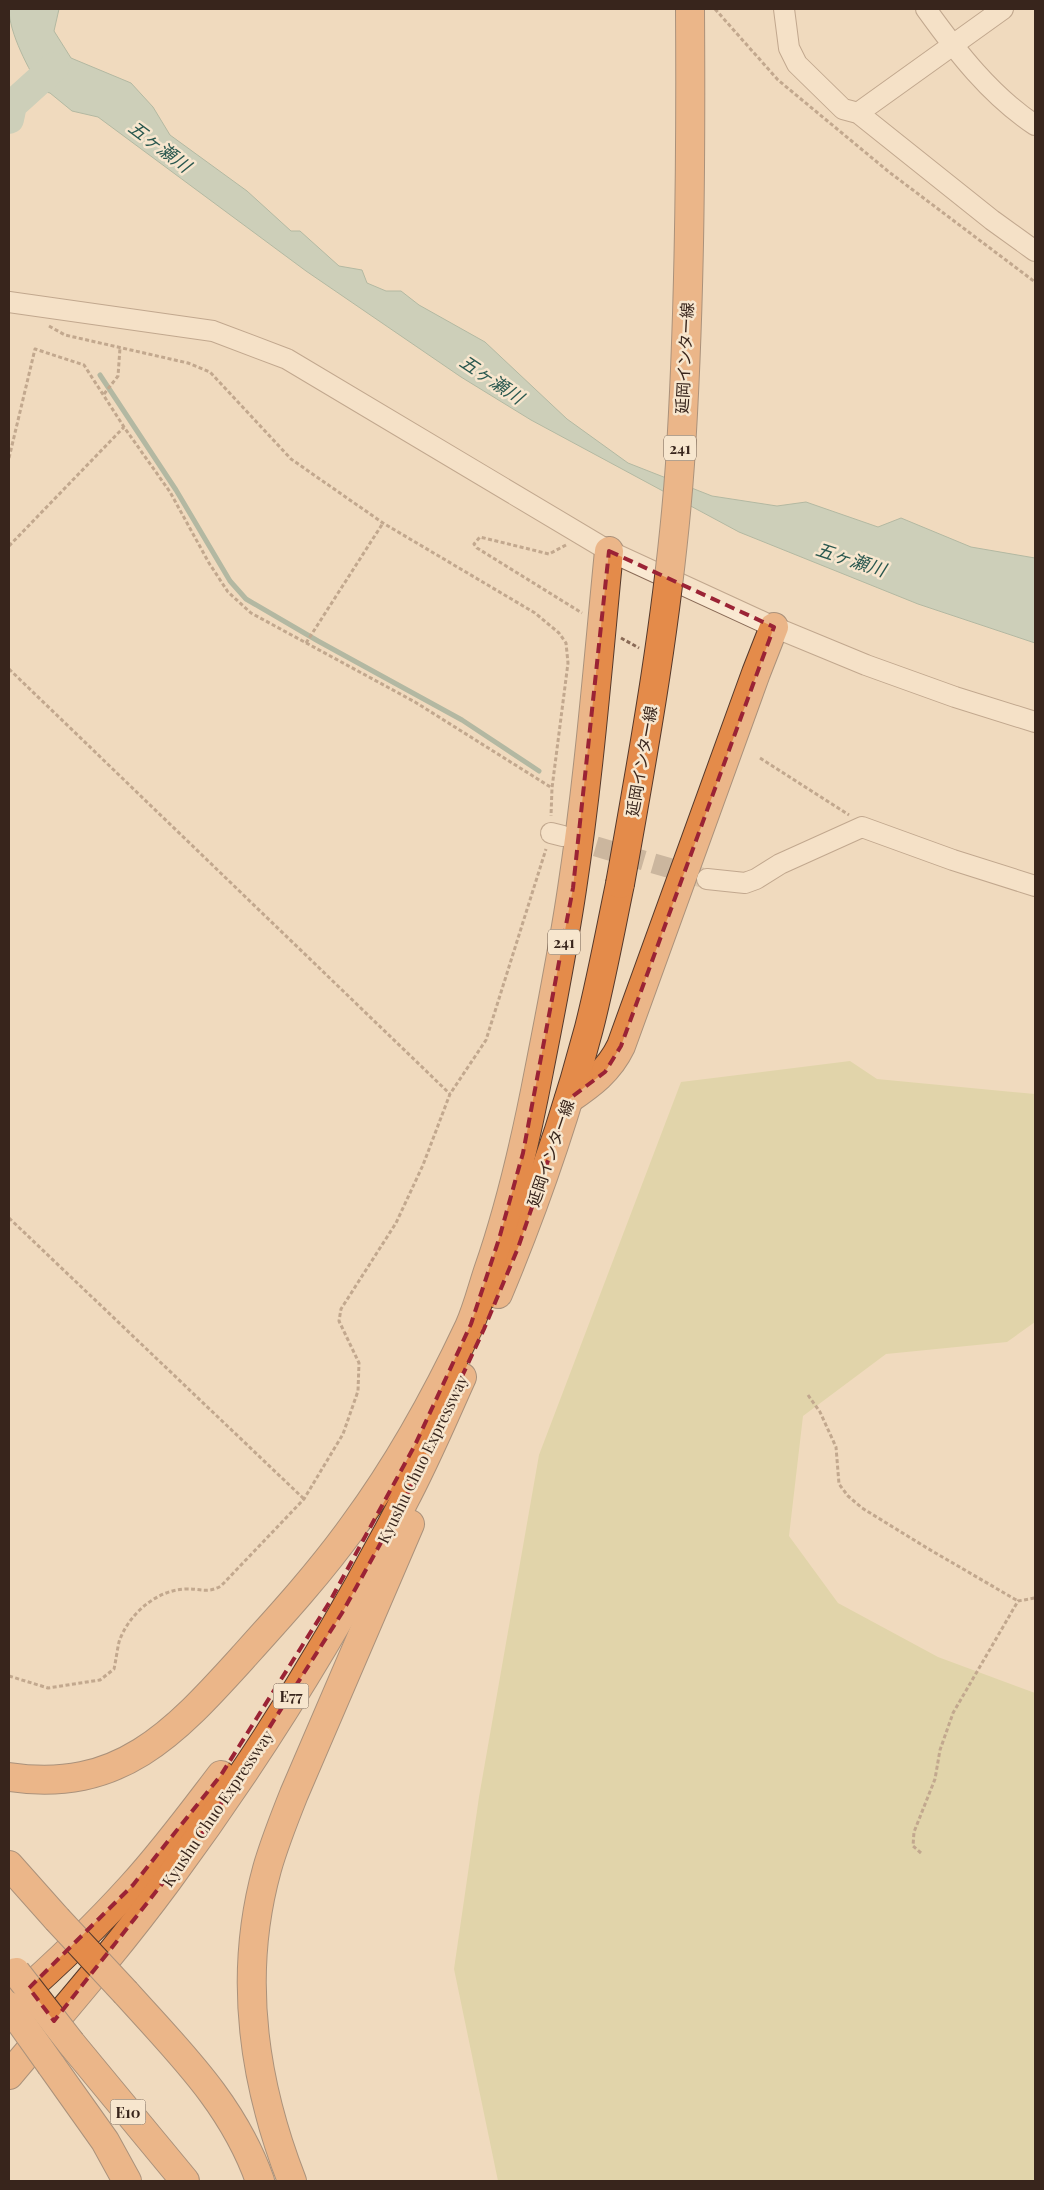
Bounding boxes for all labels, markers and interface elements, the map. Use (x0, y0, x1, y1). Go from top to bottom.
water label: 五ヶ瀬川 (124, 115, 198, 178)
street label: 延岡インター線 (671, 302, 697, 414)
water label: 五ヶ瀬川 (455, 349, 530, 410)
road number: 241 (664, 436, 696, 460)
water label: 五ヶ瀬川 (813, 536, 891, 582)
street label: 延岡インター線 (621, 704, 661, 818)
road number: 241 (548, 930, 580, 954)
street label: 延岡インター線 (522, 1097, 578, 1209)
street label: Kyushu Chuo Expressway (372, 1371, 472, 1547)
road number: E77 (274, 1684, 308, 1708)
street label: Kyushu Chuo Expressway (157, 1726, 277, 1890)
road number: E10 (110, 2100, 146, 2124)

